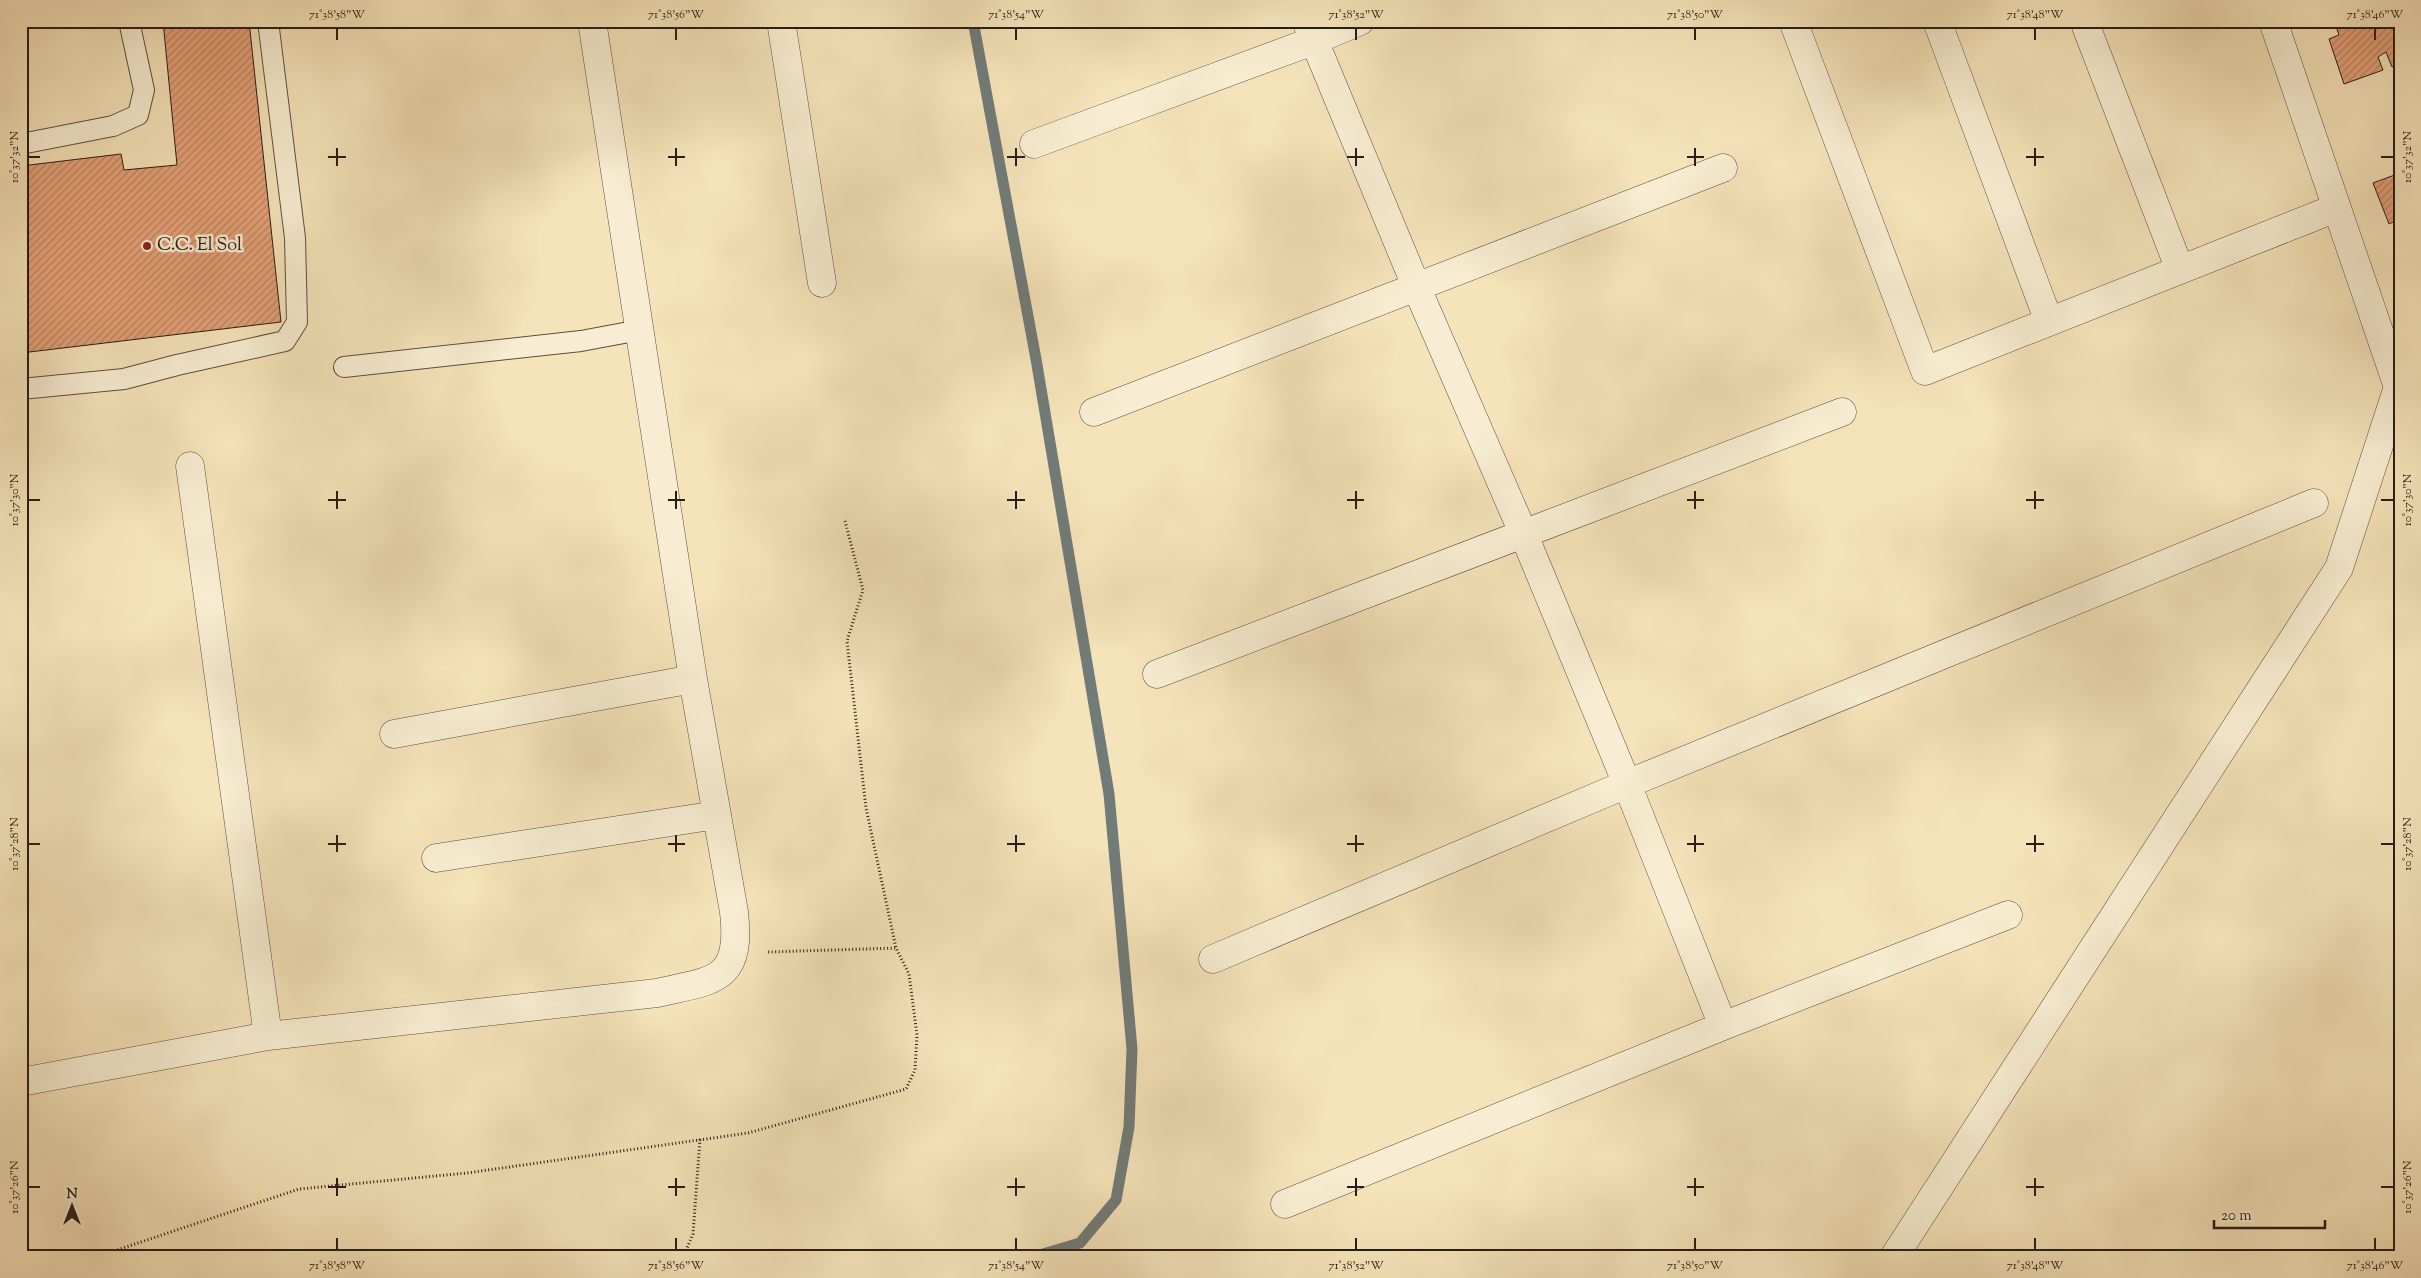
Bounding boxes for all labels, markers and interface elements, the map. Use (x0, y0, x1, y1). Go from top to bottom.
text: 71°38'58"W (309, 6, 366, 24)
text: 71°38'56"W (648, 6, 705, 24)
text: 71°38'54"W (988, 6, 1045, 24)
text: 71°38'52"W (1328, 6, 1384, 24)
text: 71°38'50"W (1667, 6, 1724, 24)
text: 71°38'48"W (2007, 6, 2064, 24)
text: 71°38'46"W (2347, 6, 2404, 24)
text: 10°37'32"N (6, 131, 24, 183)
text: 10°37'32"N (2399, 131, 2417, 183)
place label: C.C. El Sol (157, 233, 242, 259)
marker: C.C. El Sol (141, 240, 153, 252)
text: 10°37'30"N (6, 473, 24, 526)
text: 10°37'30"N (2399, 473, 2417, 526)
text: 10°37'28"N (6, 817, 24, 871)
text: 10°37'28"N (2399, 817, 2417, 871)
text: 10°37'26"N (6, 1160, 24, 1214)
text: 10°37'26"N (2399, 1160, 2417, 1214)
north arrow (48, 1180, 98, 1230)
text: N (66, 1185, 78, 1205)
scale bar (2214, 1198, 2325, 1230)
text: 20 m (2221, 1206, 2252, 1227)
text: 71°38'58"W (309, 1257, 366, 1275)
text: 71°38'56"W (648, 1257, 705, 1275)
text: 71°38'54"W (988, 1257, 1045, 1275)
text: 71°38'52"W (1328, 1257, 1384, 1275)
text: 71°38'50"W (1667, 1257, 1724, 1275)
text: 71°38'48"W (2007, 1257, 2064, 1275)
text: 71°38'46"W (2347, 1257, 2404, 1275)

